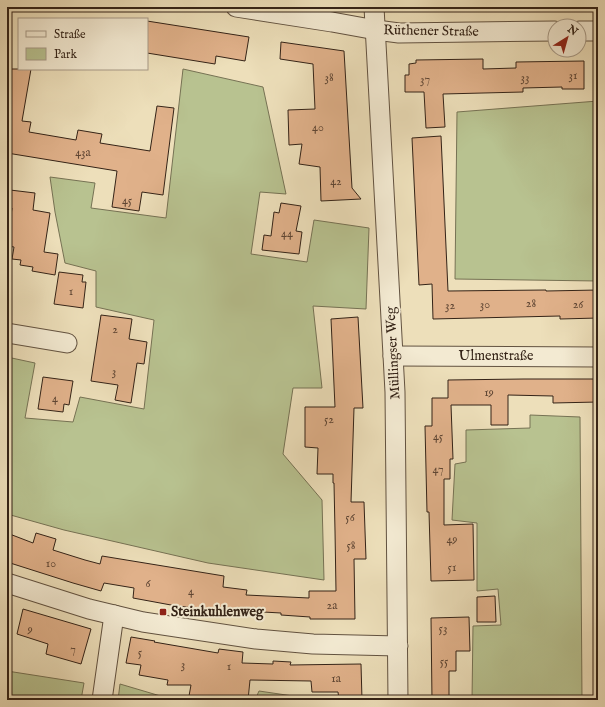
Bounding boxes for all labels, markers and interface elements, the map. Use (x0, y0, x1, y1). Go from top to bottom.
legend (18, 18, 148, 70)
north arrow (547, 18, 587, 58)
street label: Rüthener Straße (383, 21, 479, 41)
text: N (564, 22, 581, 40)
text: Straße (54, 27, 86, 42)
text: Park (54, 47, 77, 62)
house number: 31 (569, 68, 577, 83)
house number: 38 (324, 70, 334, 85)
house number: 33 (521, 70, 529, 85)
house number: 37 (420, 72, 430, 87)
house number: 40 (312, 120, 324, 135)
house number: 43a (75, 145, 92, 160)
house number: 42 (330, 174, 342, 189)
house number: 45 (122, 193, 133, 208)
house number: 44 (281, 226, 293, 241)
house number: 1 (69, 284, 73, 299)
house number: 28 (526, 296, 536, 311)
house number: 30 (480, 297, 490, 312)
house number: 26 (573, 297, 584, 312)
house number: 32 (445, 298, 455, 313)
street label: Müllingser Weg (382, 306, 404, 400)
house number: 2 (112, 322, 118, 337)
street label: Ulmenstraße (459, 347, 534, 365)
house number: 3 (112, 364, 116, 379)
house number: 19 (484, 385, 494, 400)
house number: 4 (52, 391, 58, 406)
house number: 52 (324, 412, 334, 427)
house number: 45 (433, 429, 444, 444)
house number: 47 (432, 462, 444, 477)
house number: 56 (345, 510, 356, 525)
house number: 49 (446, 532, 458, 547)
house number: 58 (346, 538, 356, 553)
house number: 10 (46, 556, 56, 571)
house number: 51 (448, 560, 456, 575)
house number: 6 (145, 576, 151, 591)
house number: 4 (188, 584, 194, 599)
house number: 2a (327, 598, 338, 613)
place label: Steinkuhlenweg (171, 603, 265, 621)
marker: Steinkuhlenweg (158, 607, 168, 617)
house number: 53 (439, 621, 447, 636)
house number: 9 (26, 622, 33, 637)
house number: 7 (70, 642, 76, 657)
house number: 5 (138, 645, 143, 660)
house number: 55 (440, 654, 449, 669)
house number: 3 (181, 657, 185, 672)
house number: 1 (227, 659, 231, 674)
house number: 1a (331, 671, 342, 686)

